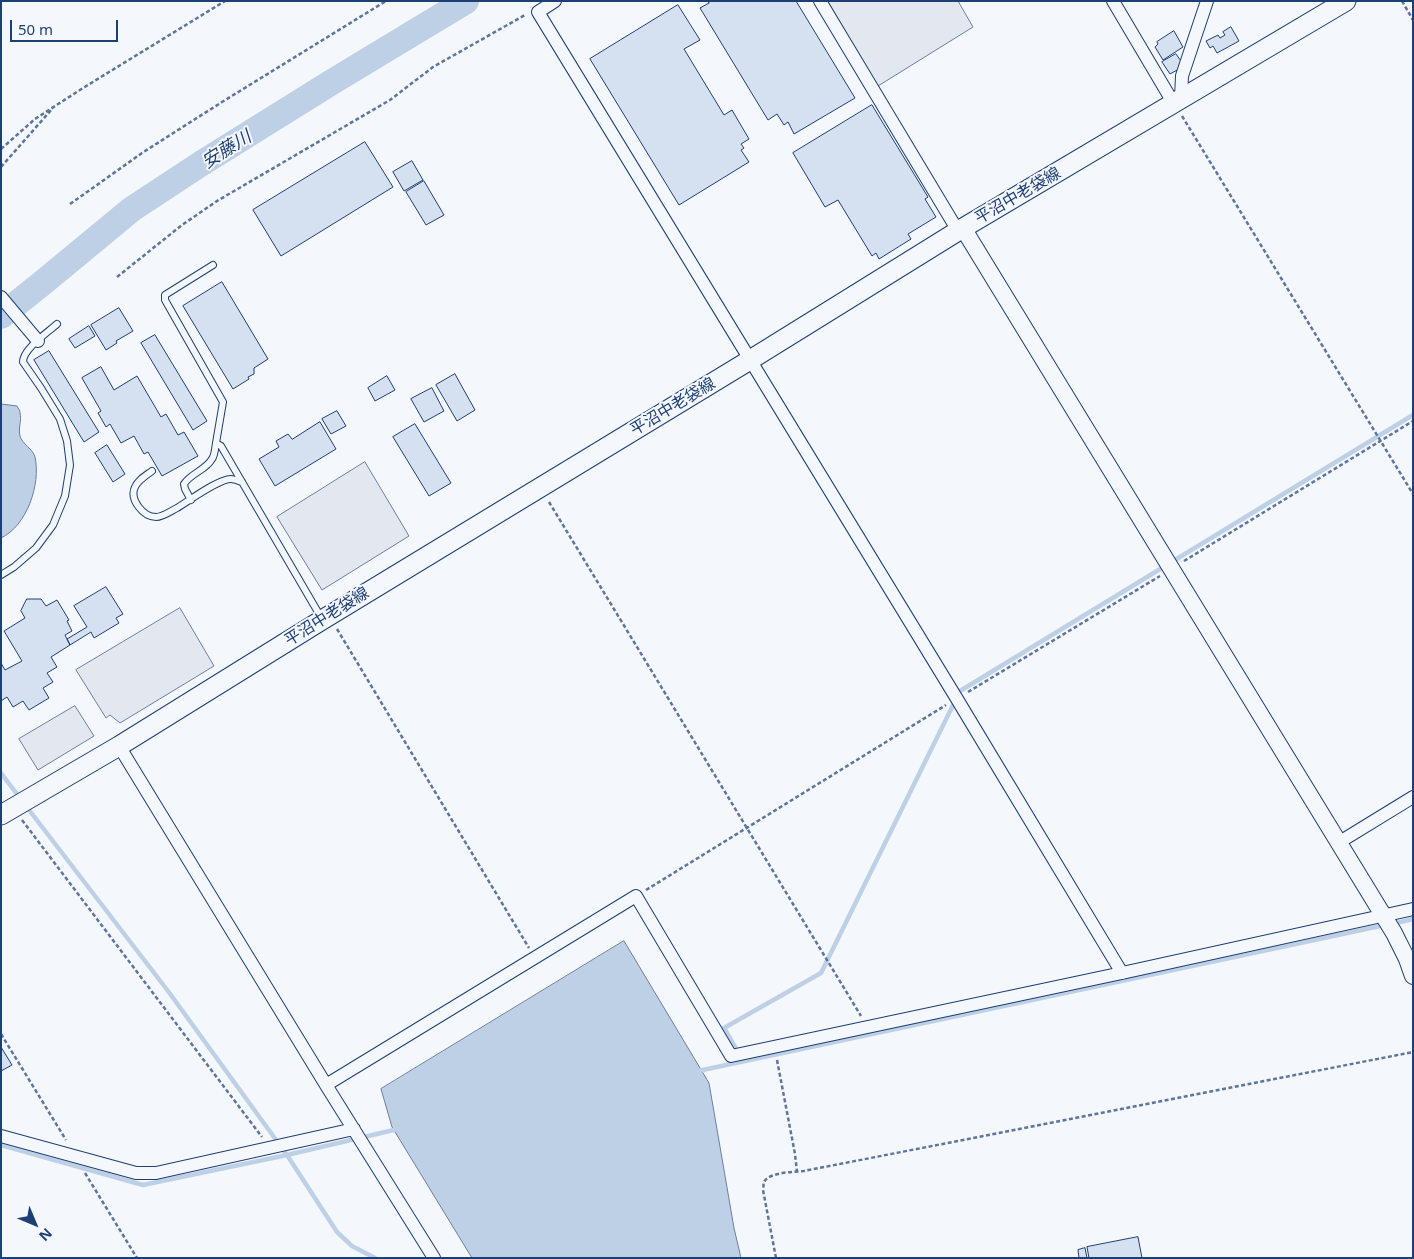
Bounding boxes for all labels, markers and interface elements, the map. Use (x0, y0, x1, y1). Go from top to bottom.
scale bar (12, 10, 120, 42)
text: 50 m (18, 19, 53, 39)
water label: 安藤川 (198, 127, 256, 173)
street label: 平沼中老袋線 (972, 164, 1064, 228)
street label: 平沼中老袋線 (627, 374, 719, 440)
street label: 平沼中老袋線 (281, 583, 373, 651)
north arrow (10, 1199, 60, 1249)
text: N (35, 1224, 57, 1246)

